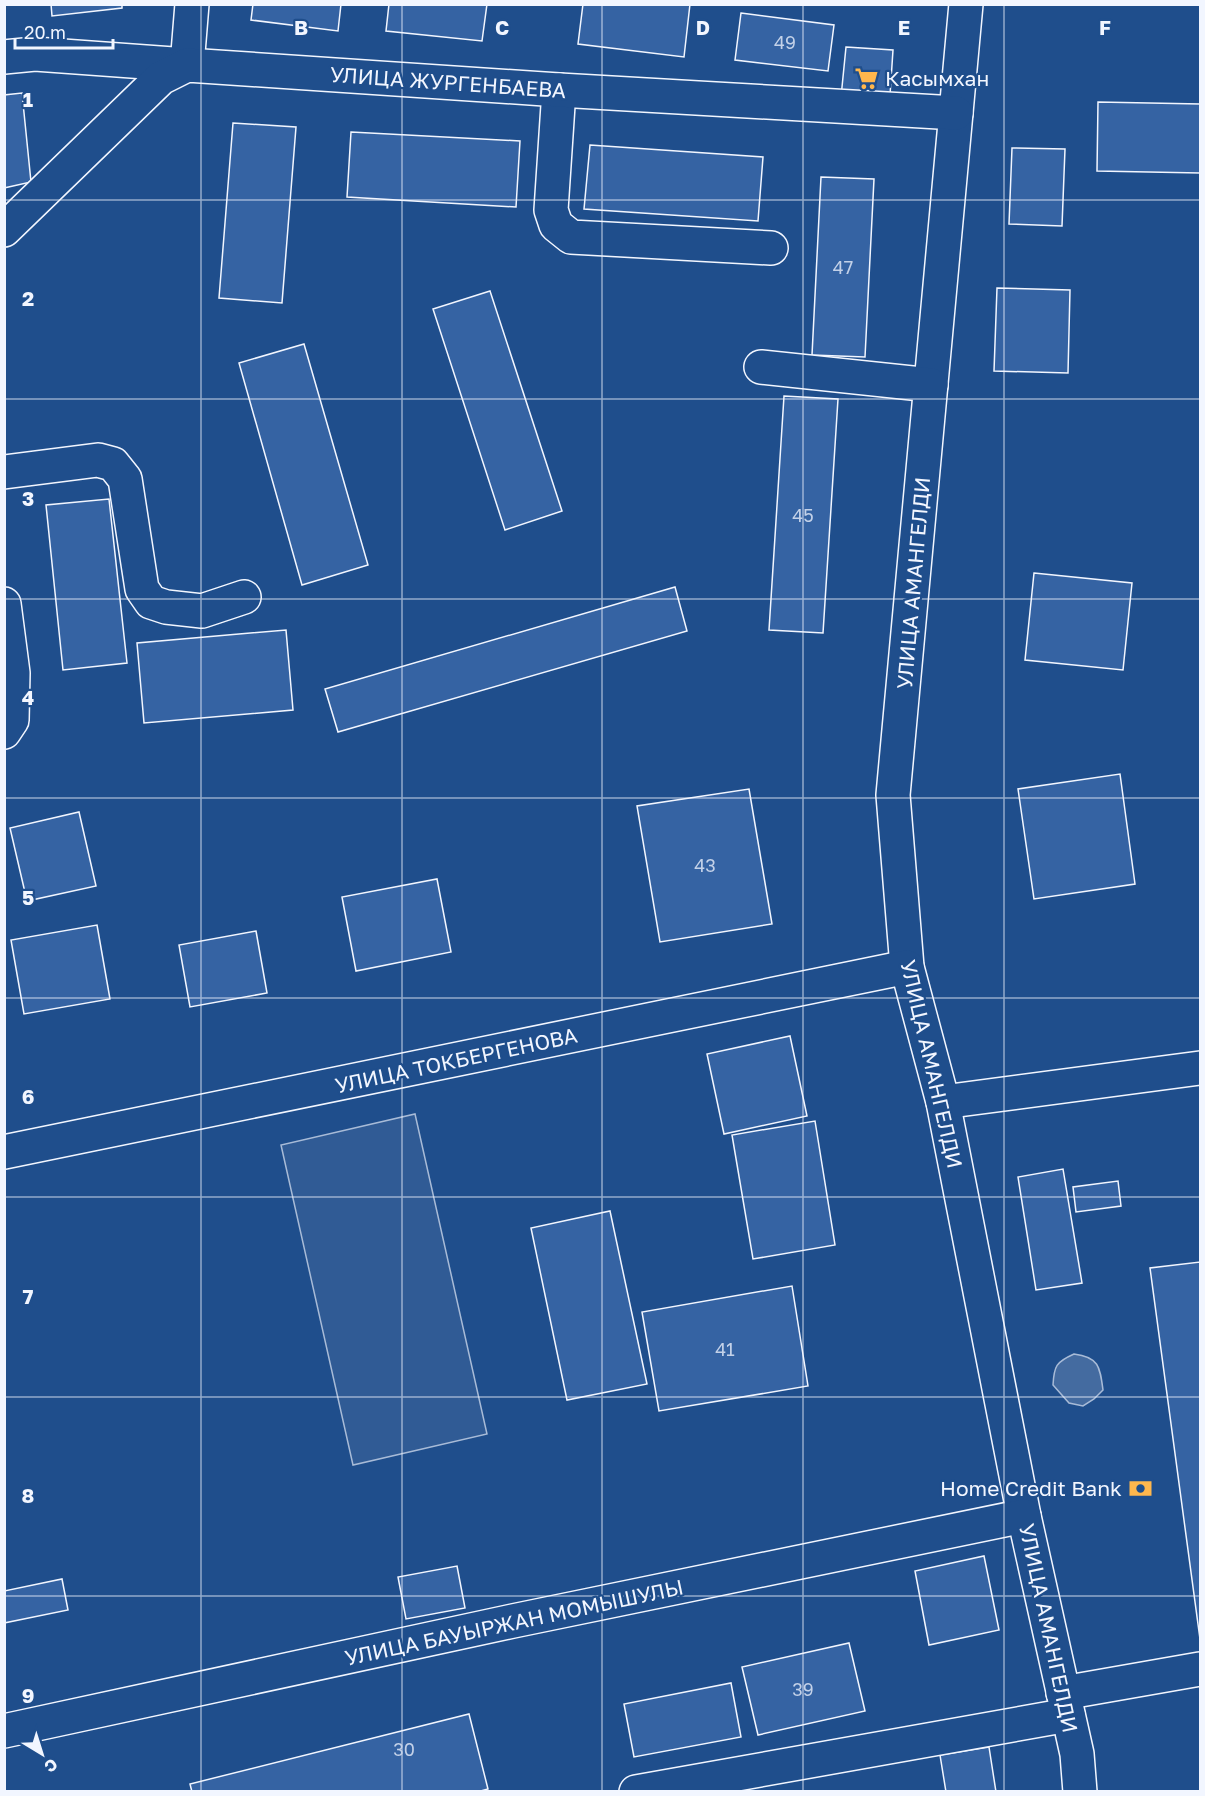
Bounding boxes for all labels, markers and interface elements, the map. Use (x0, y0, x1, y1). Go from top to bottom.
scale bar (15, 12, 112, 50)
text: B (294, 15, 308, 39)
text: C (495, 15, 509, 39)
text: D (696, 15, 710, 39)
text: E (898, 15, 910, 39)
text: F (1099, 15, 1111, 39)
text: 20 m (24, 21, 66, 43)
house number: 49 (774, 31, 796, 53)
street label: УЛИЦА ЖУРГЕНБАЕВА (329, 61, 567, 103)
supermarket icon: Касымхан (854, 65, 880, 91)
place label: Касымхан (885, 65, 989, 91)
text: 1 (23, 87, 33, 111)
house number: 47 (833, 256, 853, 278)
text: 2 (22, 286, 34, 310)
street label: УЛИЦА АМАНГЕЛДИ (891, 476, 935, 690)
text: 3 (22, 486, 34, 510)
house number: 45 (792, 504, 814, 526)
text: 4 (22, 685, 34, 709)
house number: 43 (694, 854, 716, 876)
text: 5 (22, 885, 34, 909)
street label: УЛИЦА АМАНГЕЛДИ (895, 957, 969, 1171)
street label: УЛИЦА ТОКБЕРГЕНОВА (333, 1022, 579, 1098)
text: 6 (22, 1084, 34, 1108)
text: 7 (23, 1284, 34, 1308)
house number: 41 (715, 1338, 735, 1360)
place label: Home Credit Bank (940, 1475, 1122, 1501)
bank icon: Home Credit Bank (1127, 1475, 1153, 1501)
text: 8 (22, 1483, 34, 1507)
street label: УЛИЦА АМАНГЕЛДИ (1014, 1521, 1084, 1735)
street label: УЛИЦА БАУЫРЖАН МОМЫШУЛЫ (342, 1573, 686, 1671)
house number: 39 (792, 1678, 814, 1700)
text: 9 (22, 1683, 34, 1707)
north arrow (12, 1724, 72, 1784)
house number: 30 (393, 1738, 415, 1760)
text: С (41, 1754, 62, 1777)

